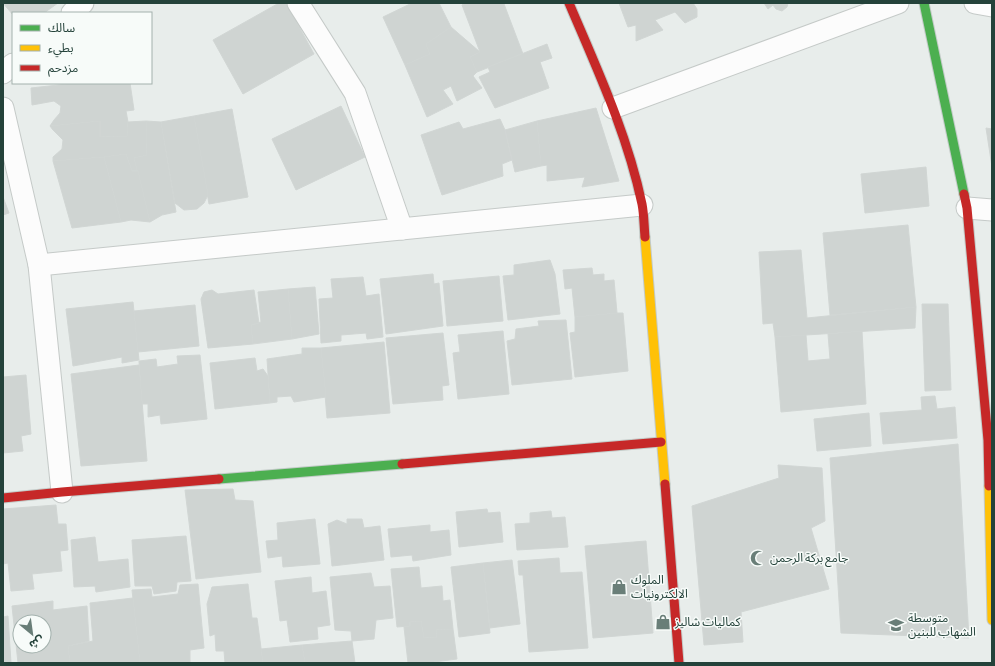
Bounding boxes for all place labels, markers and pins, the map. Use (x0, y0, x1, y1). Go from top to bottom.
mosque icon: جامع بركة الرحمن (749, 549, 767, 567)
place label: جامع بركة الرحمن (770, 551, 848, 567)
place label: الملوك الالكترونيات (631, 573, 688, 602)
shop icon: الملوك الالكترونيات (610, 578, 628, 596)
place label: متوسطة الشهاب للبنين (908, 611, 976, 640)
shop icon: كماليات شاليز (654, 613, 672, 631)
place label: كماليات شاليز (674, 615, 742, 630)
school or university icon: متوسطة الشهاب للبنين (887, 616, 905, 634)

